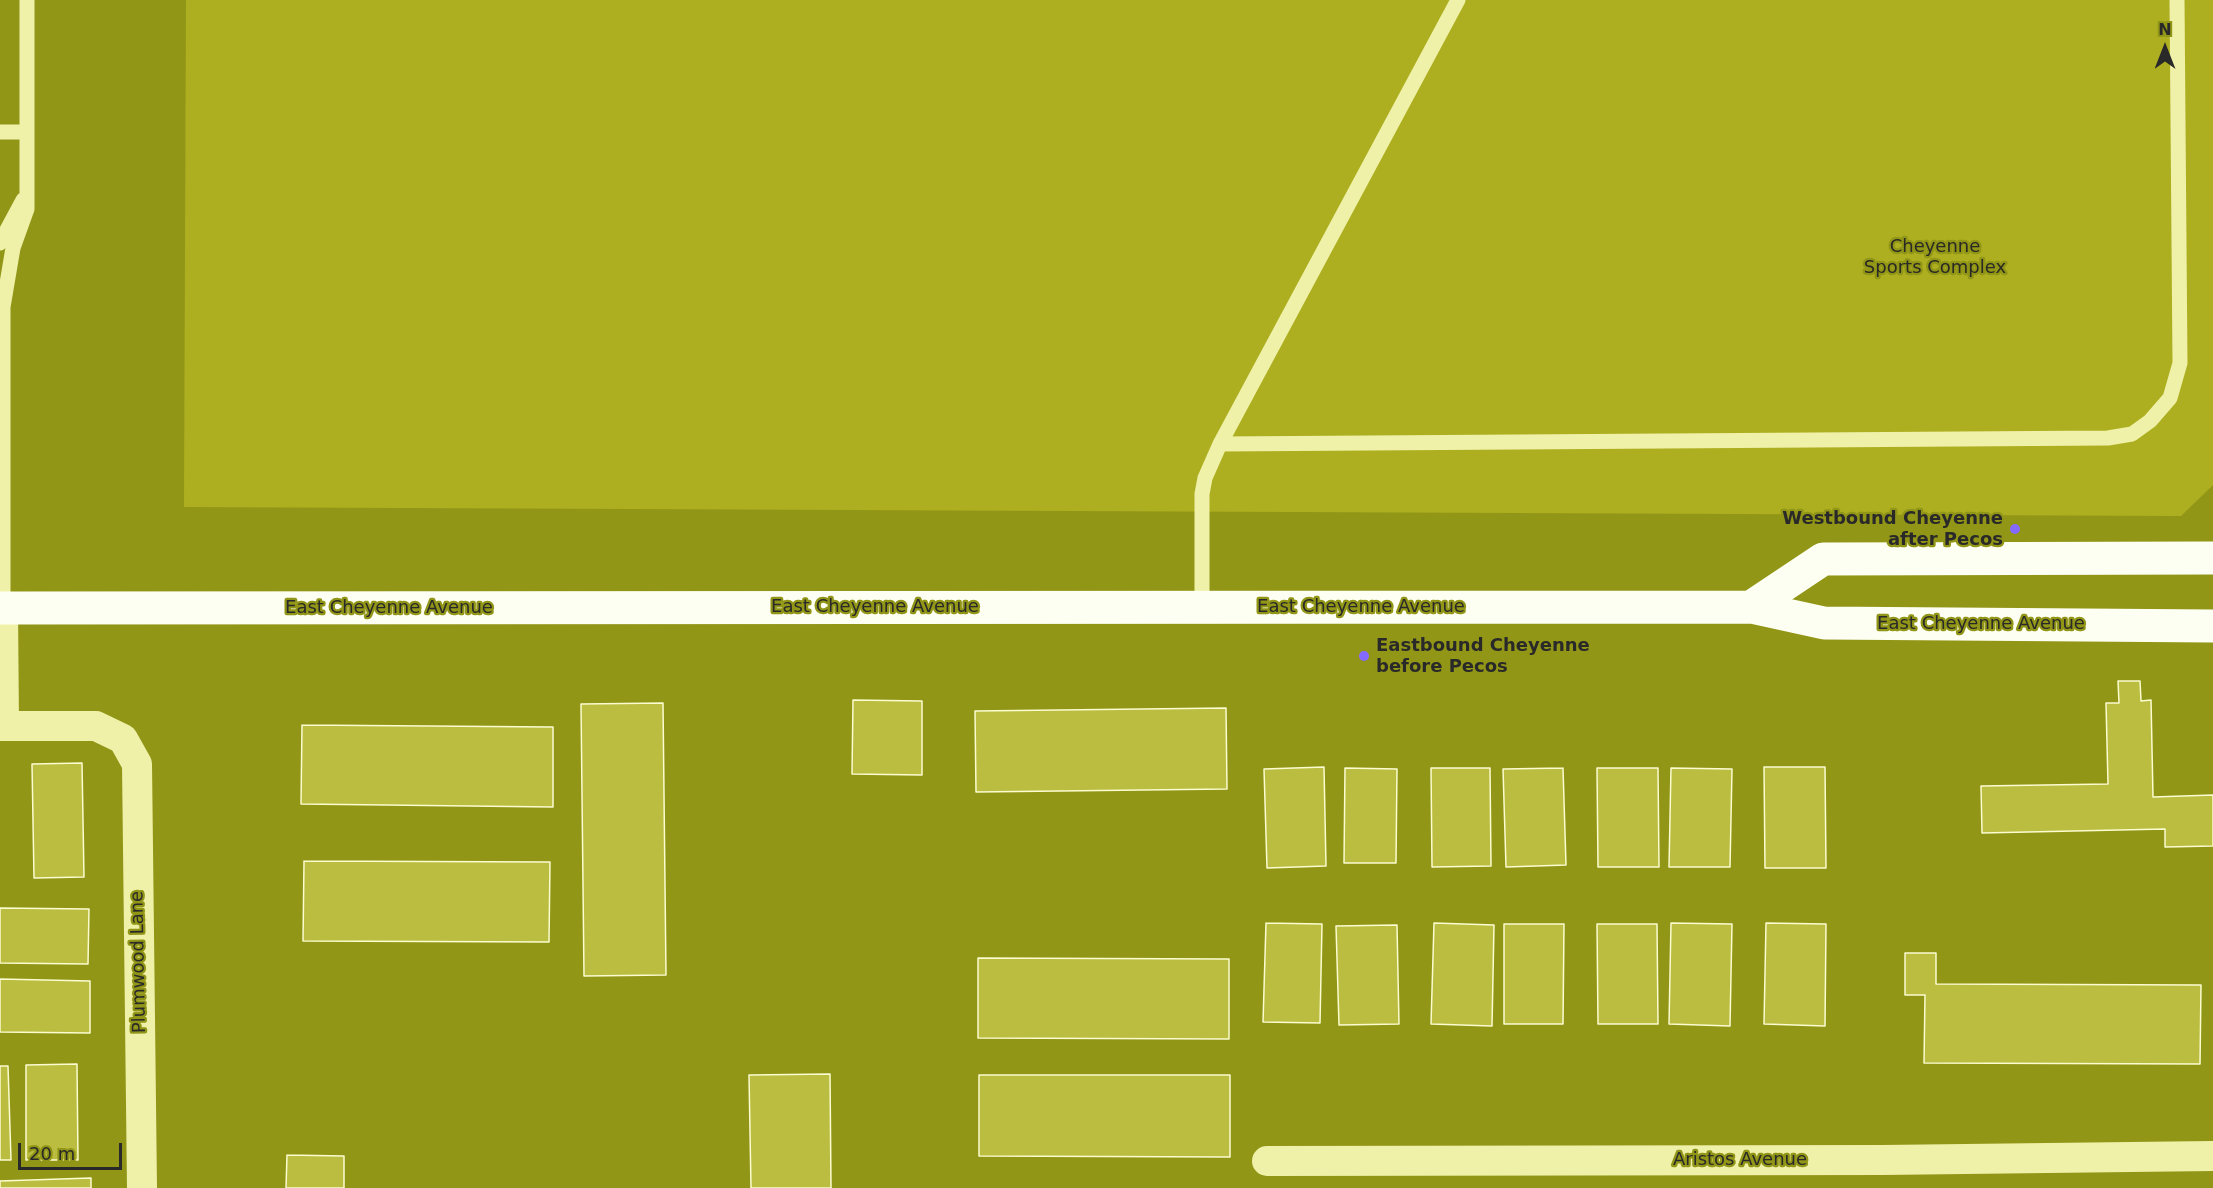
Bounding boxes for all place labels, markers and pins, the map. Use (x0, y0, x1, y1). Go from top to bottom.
place label: Westbound Cheyenne after Pecos (1782, 508, 2003, 550)
marker: Westbound Cheyenne after Pecos (2008, 522, 2022, 536)
place label: Eastbound Cheyenne before Pecos (1376, 635, 1590, 678)
marker: Eastbound Cheyenne before Pecos (1357, 649, 1371, 663)

